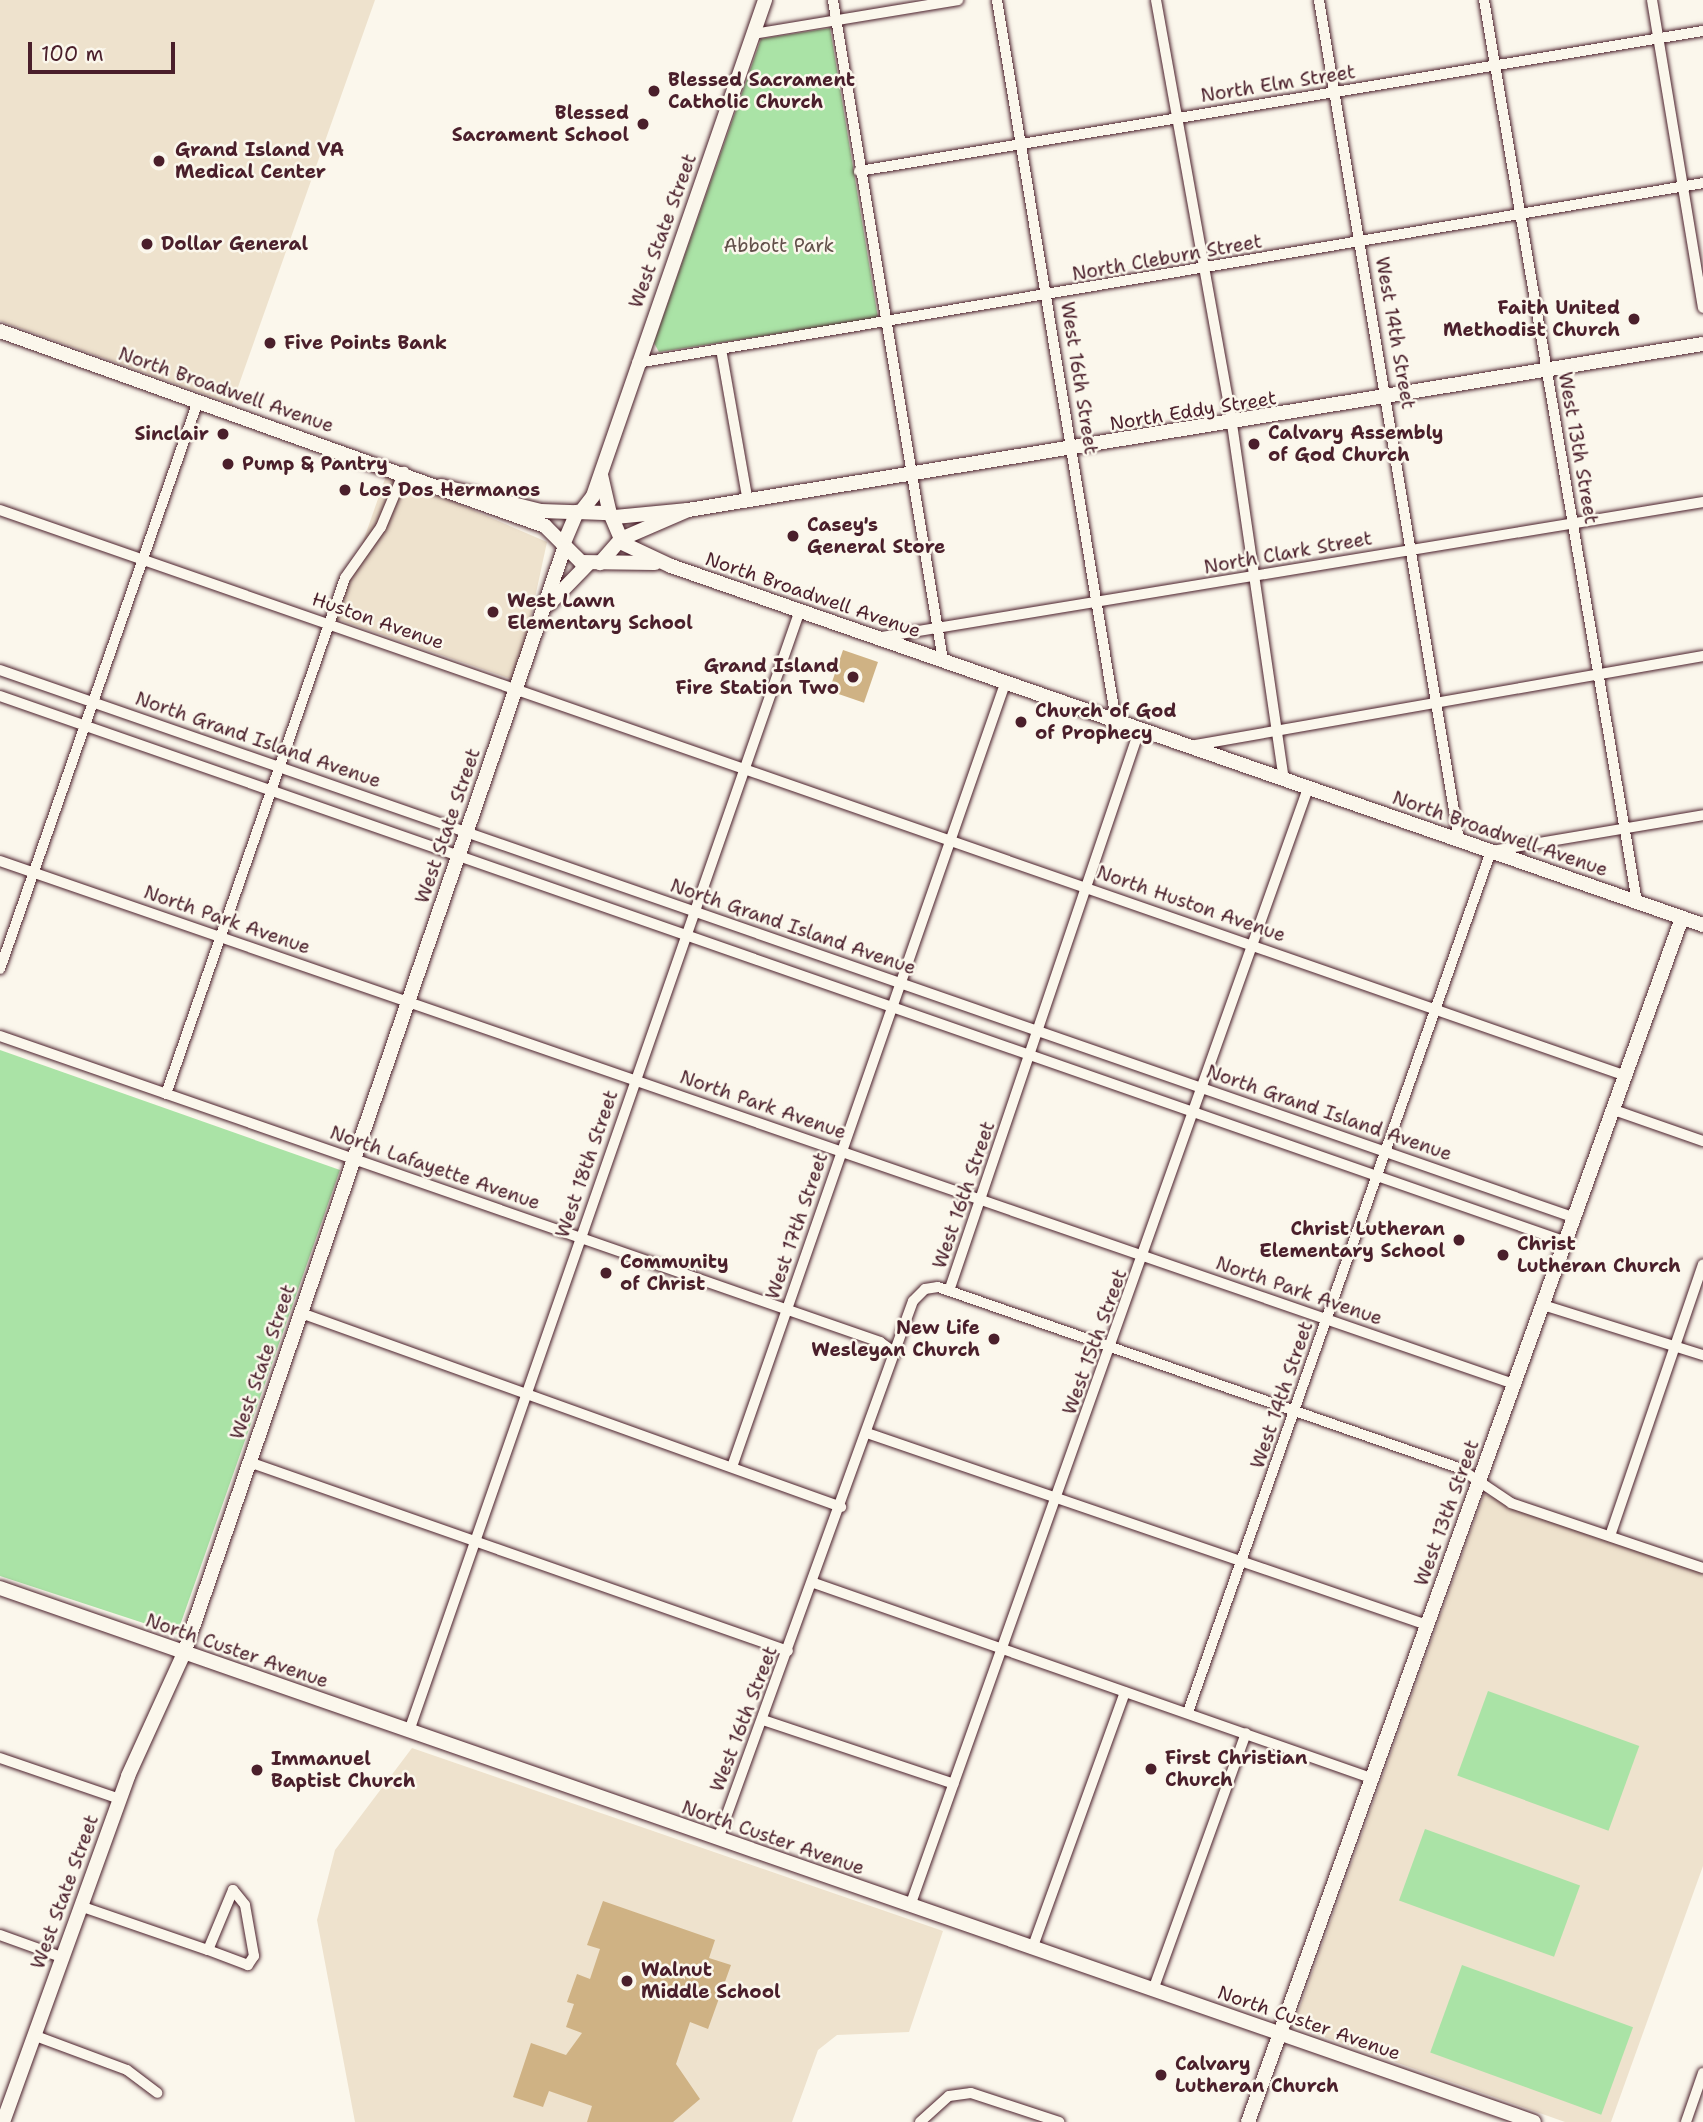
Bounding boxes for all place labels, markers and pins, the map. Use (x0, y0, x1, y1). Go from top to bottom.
place label: Blessed Sacrament Catholic Church (668, 69, 855, 113)
marker: Blessed Sacrament Catholic Church (646, 83, 662, 99)
place label: Blessed Sacrament School (452, 102, 629, 146)
marker: Blessed Sacrament School (635, 116, 651, 132)
place label: Grand Island VA Medical Center (175, 139, 344, 183)
marker: Grand Island VA Medical Center (149, 151, 169, 171)
place label: Dollar General (161, 233, 308, 255)
marker: Dollar General (139, 236, 155, 252)
place label: Faith United Methodist Church (1443, 297, 1620, 341)
marker: Faith United Methodist Church (1626, 311, 1642, 327)
place label: Five Points Bank (284, 332, 447, 354)
marker: Five Points Bank (262, 335, 278, 351)
place label: Calvary Assembly of God Church (1268, 422, 1443, 466)
place label: Sinclair (135, 423, 209, 445)
marker: Sinclair (215, 426, 231, 442)
marker: Calvary Assembly of God Church (1246, 436, 1262, 452)
place label: Pump & Pantry (242, 453, 388, 475)
marker: Pump & Pantry (220, 456, 236, 472)
place label: Los Dos Hermanos (359, 479, 540, 501)
marker: Los Dos Hermanos (337, 482, 353, 498)
place label: Casey's General Store (807, 514, 946, 558)
marker: Casey's General Store (785, 528, 801, 544)
place label: West Lawn Elementary School (507, 590, 693, 634)
marker: West Lawn Elementary School (485, 604, 501, 620)
place label: Grand Island Fire Station Two (675, 655, 839, 699)
marker: Grand Island Fire Station Two (845, 669, 861, 685)
place label: Church of God of Prophecy (1035, 700, 1177, 744)
marker: Church of God of Prophecy (1013, 714, 1029, 730)
place label: Christ Lutheran Elementary School (1259, 1218, 1445, 1262)
marker: Christ Lutheran Elementary School (1451, 1232, 1467, 1248)
place label: Christ Lutheran Church (1517, 1233, 1681, 1277)
marker: Christ Lutheran Church (1495, 1247, 1511, 1263)
place label: Community of Christ (620, 1251, 729, 1295)
marker: Community of Christ (598, 1265, 614, 1281)
place label: New Life Wesleyan Church (811, 1317, 980, 1361)
marker: New Life Wesleyan Church (986, 1331, 1002, 1347)
place label: First Christian Church (1165, 1747, 1307, 1791)
place label: Immanuel Baptist Church (271, 1748, 415, 1792)
marker: First Christian Church (1143, 1761, 1159, 1777)
marker: Immanuel Baptist Church (249, 1762, 265, 1778)
place label: Walnut Middle School (641, 1959, 781, 2003)
marker: Walnut Middle School (619, 1973, 635, 1989)
place label: Calvary Lutheran Church (1175, 2053, 1339, 2097)
marker: Calvary Lutheran Church (1153, 2067, 1169, 2083)

